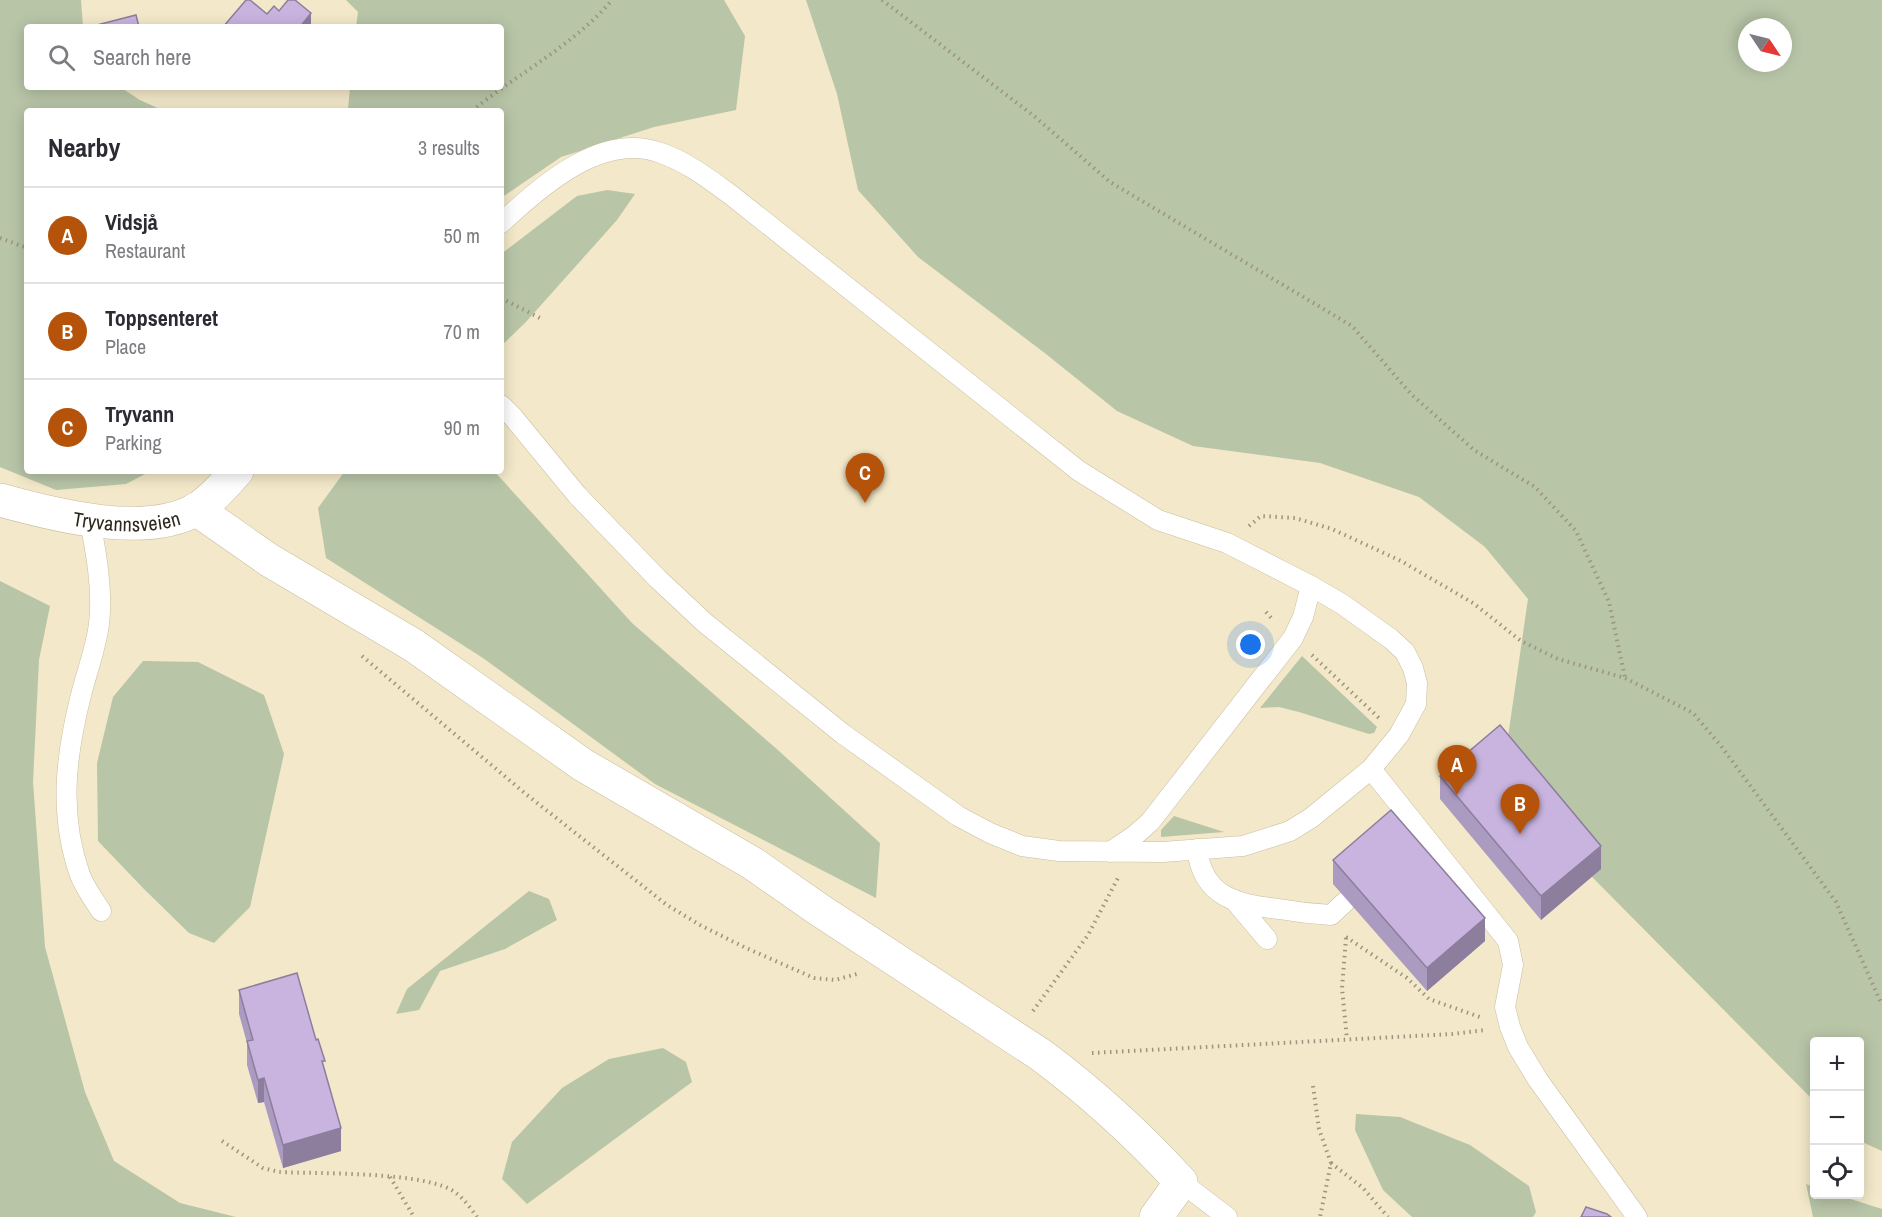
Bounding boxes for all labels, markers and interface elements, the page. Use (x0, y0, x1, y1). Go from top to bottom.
north arrow (1738, 18, 1792, 72)
search box (24, 24, 504, 90)
icon: search (45, 41, 78, 74)
text: Search here (93, 42, 191, 72)
text: Nearby (48, 130, 120, 165)
text: 3 results (418, 134, 480, 161)
text: Vidsjå (105, 207, 158, 237)
text: A (62, 222, 73, 249)
text: 50 m (444, 222, 480, 249)
text: Restaurant (105, 237, 185, 264)
text: Toppsenteret (105, 303, 218, 333)
text: B (62, 318, 73, 345)
text: 70 m (444, 318, 480, 345)
text: Place (105, 333, 146, 360)
text: Tryvann (105, 399, 174, 429)
text: C (62, 414, 73, 441)
text: 90 m (444, 414, 480, 441)
text: Parking (105, 429, 162, 456)
pin: C (846, 454, 884, 503)
street label: Tryvannsveien (71, 504, 183, 537)
your location (1236, 630, 1265, 659)
pin: A (1438, 746, 1476, 795)
pin: B (1500, 784, 1540, 834)
map controls (1810, 1037, 1864, 1199)
button: + (1810, 1037, 1864, 1091)
button: − (1810, 1091, 1864, 1145)
button: locate (1810, 1145, 1864, 1199)

